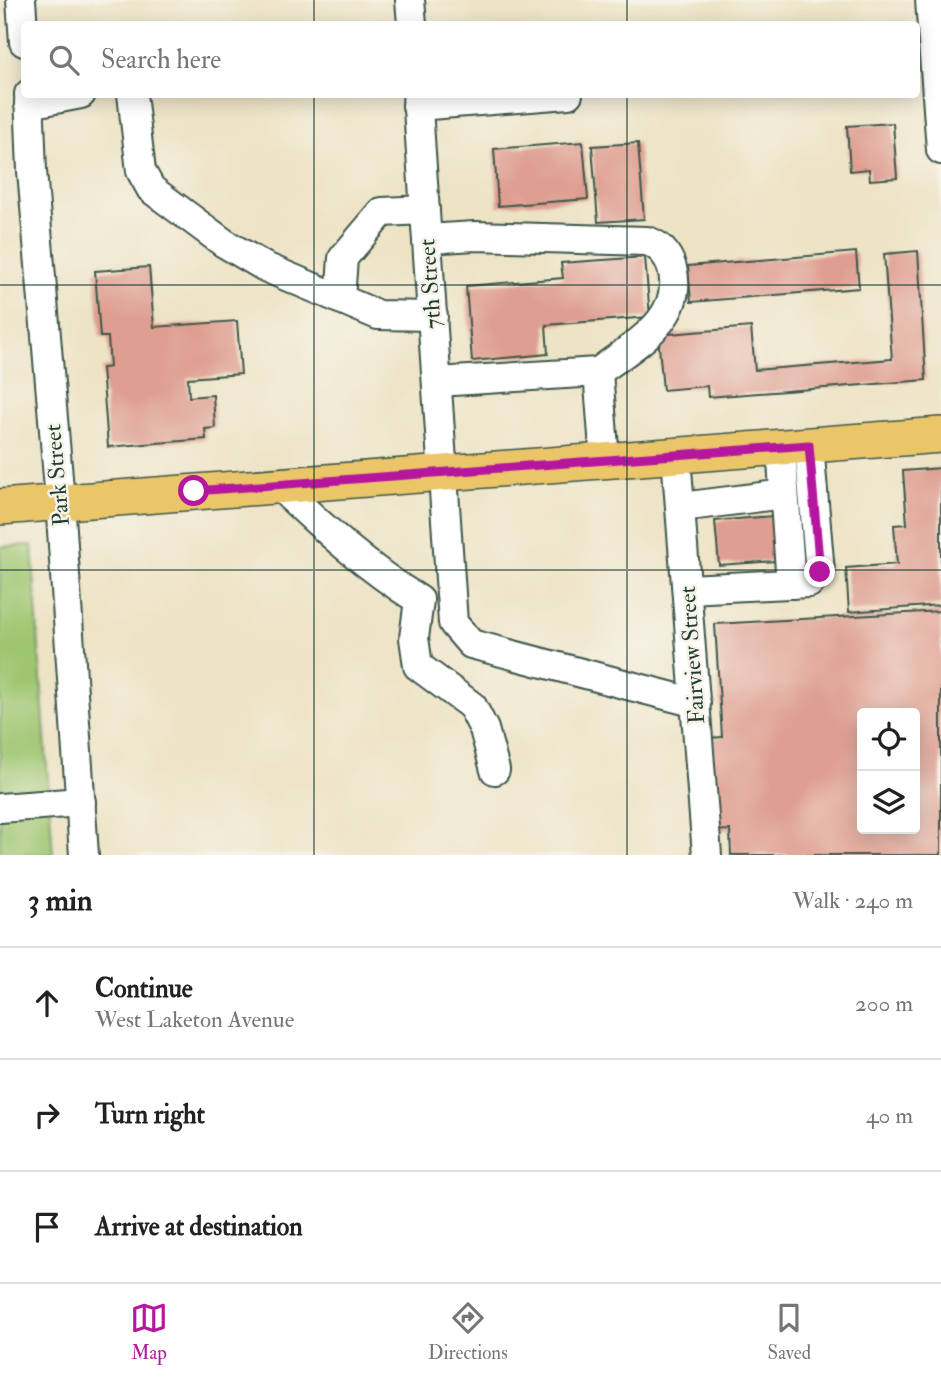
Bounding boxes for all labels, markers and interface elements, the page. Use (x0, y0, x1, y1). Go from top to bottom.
search box (21, 21, 920, 98)
icon: search (45, 41, 83, 79)
text: Search here (101, 44, 221, 76)
street label: 7th Street (412, 238, 448, 330)
street label: Park Street (38, 423, 76, 527)
route start (178, 475, 209, 506)
route end (804, 556, 835, 587)
street label: Fairview Street (673, 585, 711, 725)
map controls (857, 708, 920, 834)
button: locate (857, 708, 920, 771)
button: layers (857, 771, 920, 834)
text: 3 min (28, 882, 93, 919)
text: Walk · 240 m (793, 886, 913, 915)
text: Continue (95, 973, 193, 1005)
icon: ahead (28, 984, 66, 1022)
text: 200 m (855, 989, 913, 1018)
text: West Laketon Avenue (95, 1005, 294, 1034)
icon: right (28, 1096, 66, 1134)
text: Turn right (95, 1099, 205, 1131)
text: 40 m (866, 1101, 913, 1130)
icon: arrive (28, 1208, 66, 1246)
text: Arrive at destination (95, 1211, 303, 1243)
tab: Map (130, 1299, 168, 1365)
tab: Directions (428, 1299, 508, 1365)
tab: Saved (768, 1299, 811, 1365)

